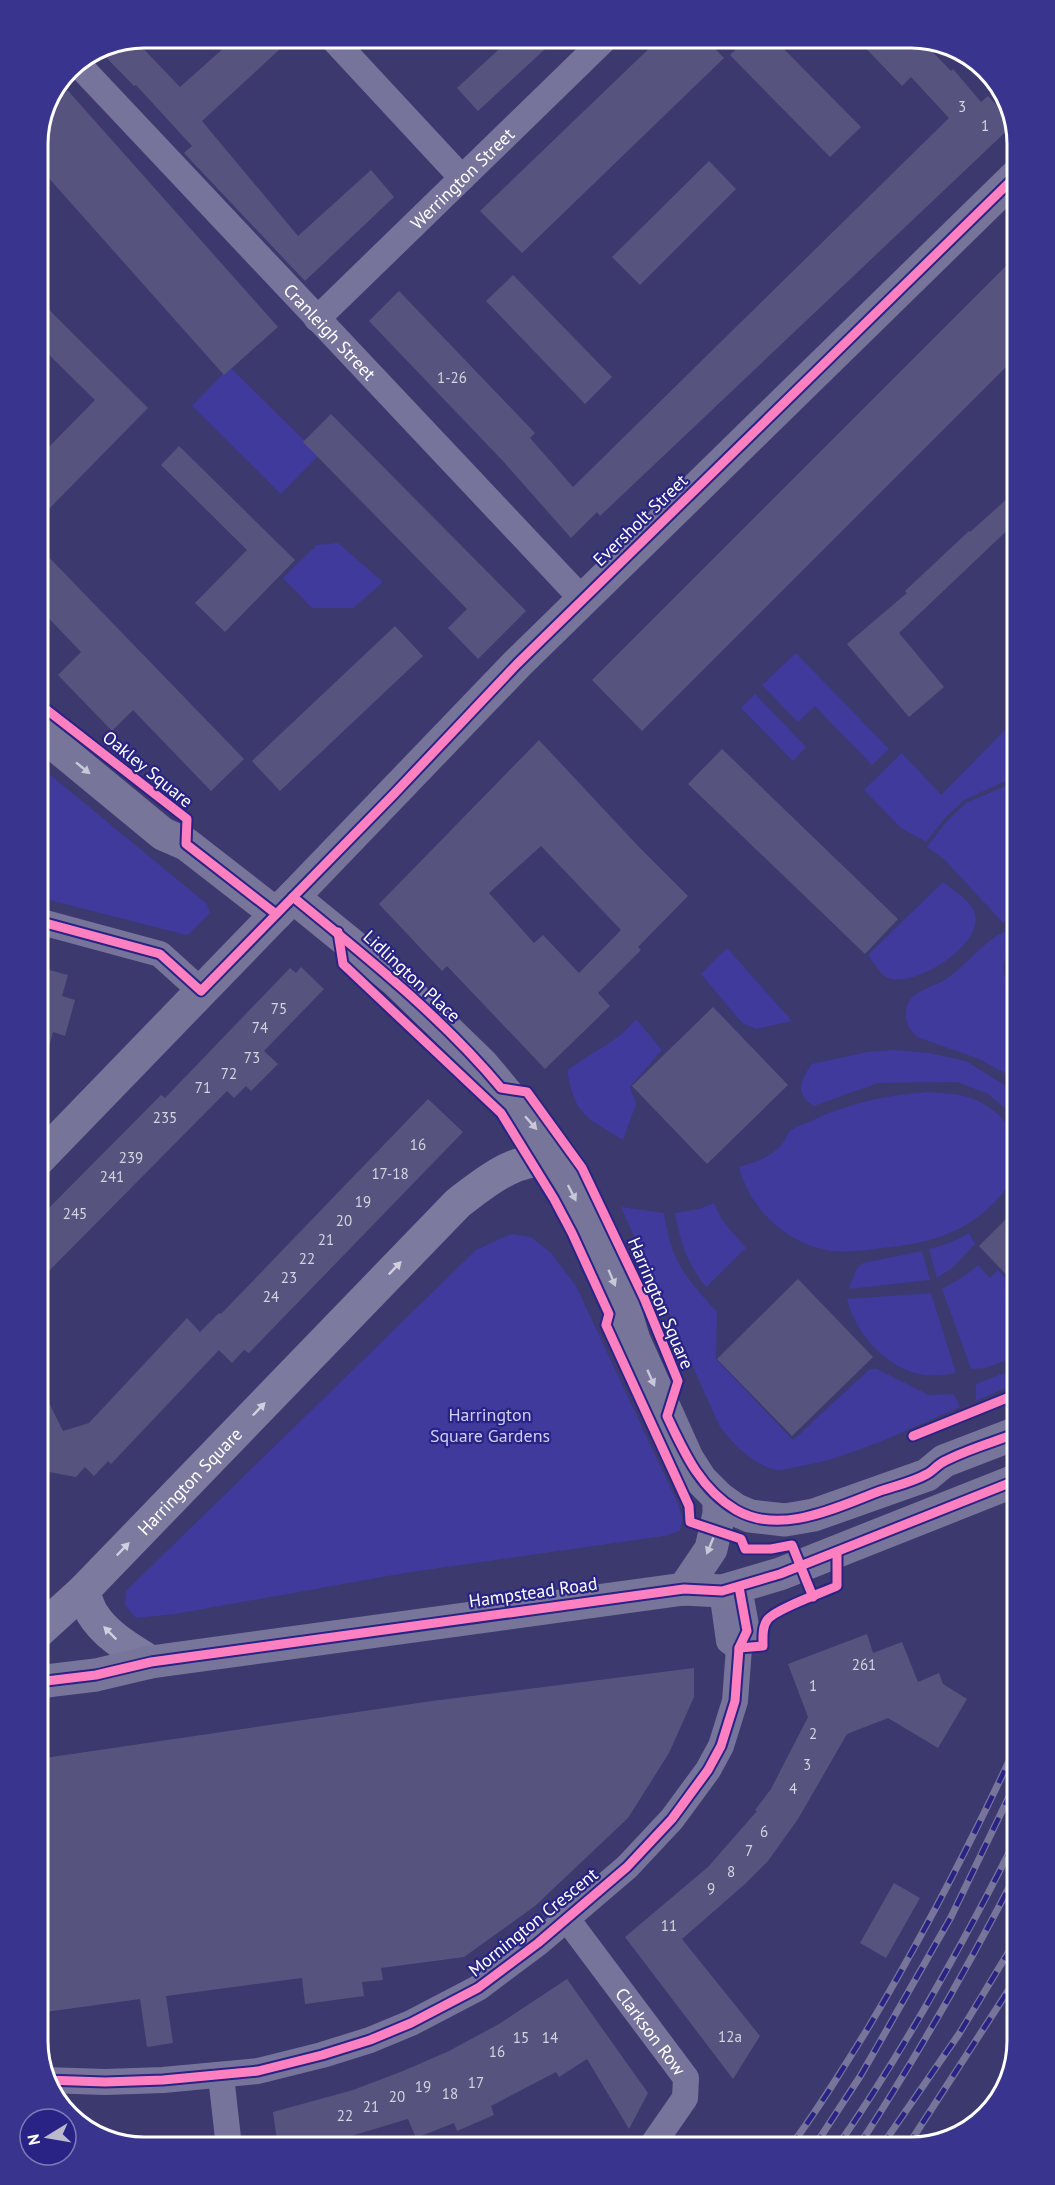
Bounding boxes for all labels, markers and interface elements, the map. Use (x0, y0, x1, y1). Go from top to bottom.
house number: 3 (958, 97, 966, 116)
house number: 1 (981, 116, 989, 135)
street label: Werrington Street (405, 122, 519, 234)
street label: Cranleigh Street (279, 278, 381, 385)
house number: 1-26 (437, 368, 467, 387)
street label: Eversholt Street (588, 469, 692, 571)
street label: Oakley Square (98, 726, 198, 812)
one-way arrow (75, 762, 91, 775)
street label: Lidlington Place (359, 925, 465, 1027)
house number: 75 (271, 999, 287, 1018)
house number: 74 (252, 1018, 268, 1037)
house number: 73 (244, 1048, 260, 1067)
house number: 72 (221, 1064, 237, 1083)
house number: 71 (195, 1078, 211, 1097)
house number: 235 (153, 1108, 177, 1127)
one-way arrow (524, 1115, 537, 1130)
house number: 16 (410, 1135, 426, 1154)
house number: 239 (119, 1148, 143, 1167)
house number: 17-18 (371, 1164, 409, 1183)
house number: 241 (100, 1167, 124, 1186)
one-way arrow (568, 1184, 577, 1201)
house number: 19 (355, 1192, 371, 1211)
house number: 245 (63, 1204, 87, 1223)
house number: 20 (336, 1211, 352, 1230)
house number: 21 (318, 1230, 334, 1249)
street label: Harrington Square (623, 1234, 699, 1372)
house number: 22 (299, 1249, 315, 1268)
one-way arrow (387, 1262, 401, 1276)
house number: 23 (281, 1268, 297, 1287)
one-way arrow (608, 1269, 617, 1287)
house number: 24 (263, 1287, 279, 1306)
one-way arrow (646, 1369, 656, 1387)
one-way arrow (252, 1401, 266, 1416)
park label: Harrington Square Gardens (430, 1403, 550, 1447)
street label: Harrington Square (132, 1422, 247, 1540)
one-way arrow (705, 1538, 715, 1556)
one-way arrow (116, 1542, 130, 1556)
street label: Hampstead Road (467, 1572, 599, 1612)
one-way arrow (102, 1626, 117, 1640)
house number: 261 (852, 1655, 876, 1674)
house number: 1 (809, 1676, 817, 1695)
house number: 2 (809, 1724, 817, 1743)
house number: 3 (803, 1755, 811, 1774)
house number: 4 (789, 1779, 797, 1798)
house number: 6 (760, 1822, 768, 1841)
house number: 7 (745, 1841, 753, 1860)
house number: 8 (727, 1862, 735, 1881)
street label: Mornington Crescent (464, 1863, 602, 1981)
house number: 9 (707, 1879, 715, 1898)
house number: 11 (661, 1916, 677, 1935)
street label: Clarkson Row (611, 1983, 692, 2080)
house number: 12a (718, 2027, 742, 2046)
house number: 15 (513, 2028, 529, 2047)
house number: 14 (542, 2028, 558, 2047)
house number: 16 (489, 2042, 505, 2061)
house number: 17 (468, 2073, 484, 2092)
house number: 19 (415, 2077, 431, 2096)
house number: 18 (442, 2084, 458, 2103)
house number: 20 (389, 2087, 405, 2106)
house number: 21 (363, 2097, 379, 2116)
house number: 22 (337, 2106, 353, 2125)
north arrow (18, 2107, 78, 2167)
text: N (22, 2133, 44, 2147)

